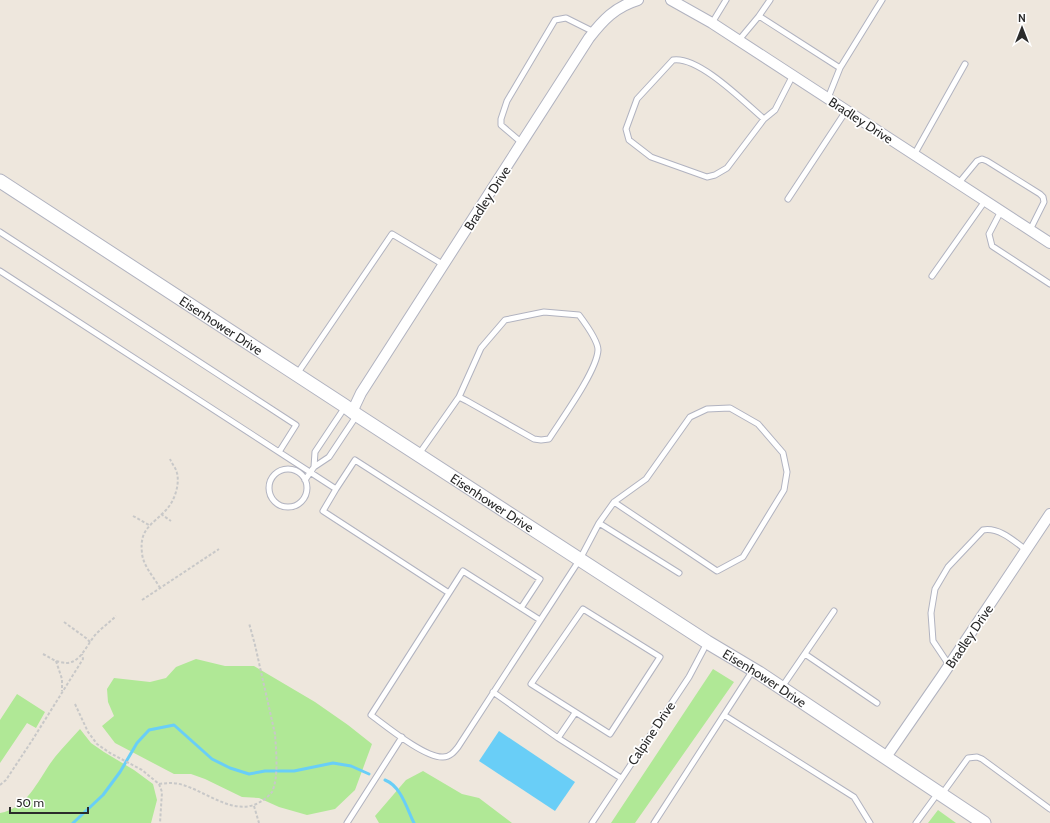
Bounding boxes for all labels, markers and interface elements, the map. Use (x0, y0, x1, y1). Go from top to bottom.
north arrow (1002, 8, 1042, 48)
text: N (1018, 11, 1026, 25)
street label: Bradley Drive (826, 93, 896, 147)
street label: Bradley Drive (460, 163, 514, 233)
street label: Eisenhower Drive (177, 292, 266, 358)
street label: Eisenhower Drive (448, 470, 537, 536)
street label: Bradley Drive (942, 601, 996, 671)
street label: Eisenhower Drive (720, 645, 810, 711)
street label: Calpine Drive (624, 698, 678, 768)
scale bar (10, 789, 88, 815)
text: 50 m (16, 795, 44, 810)

